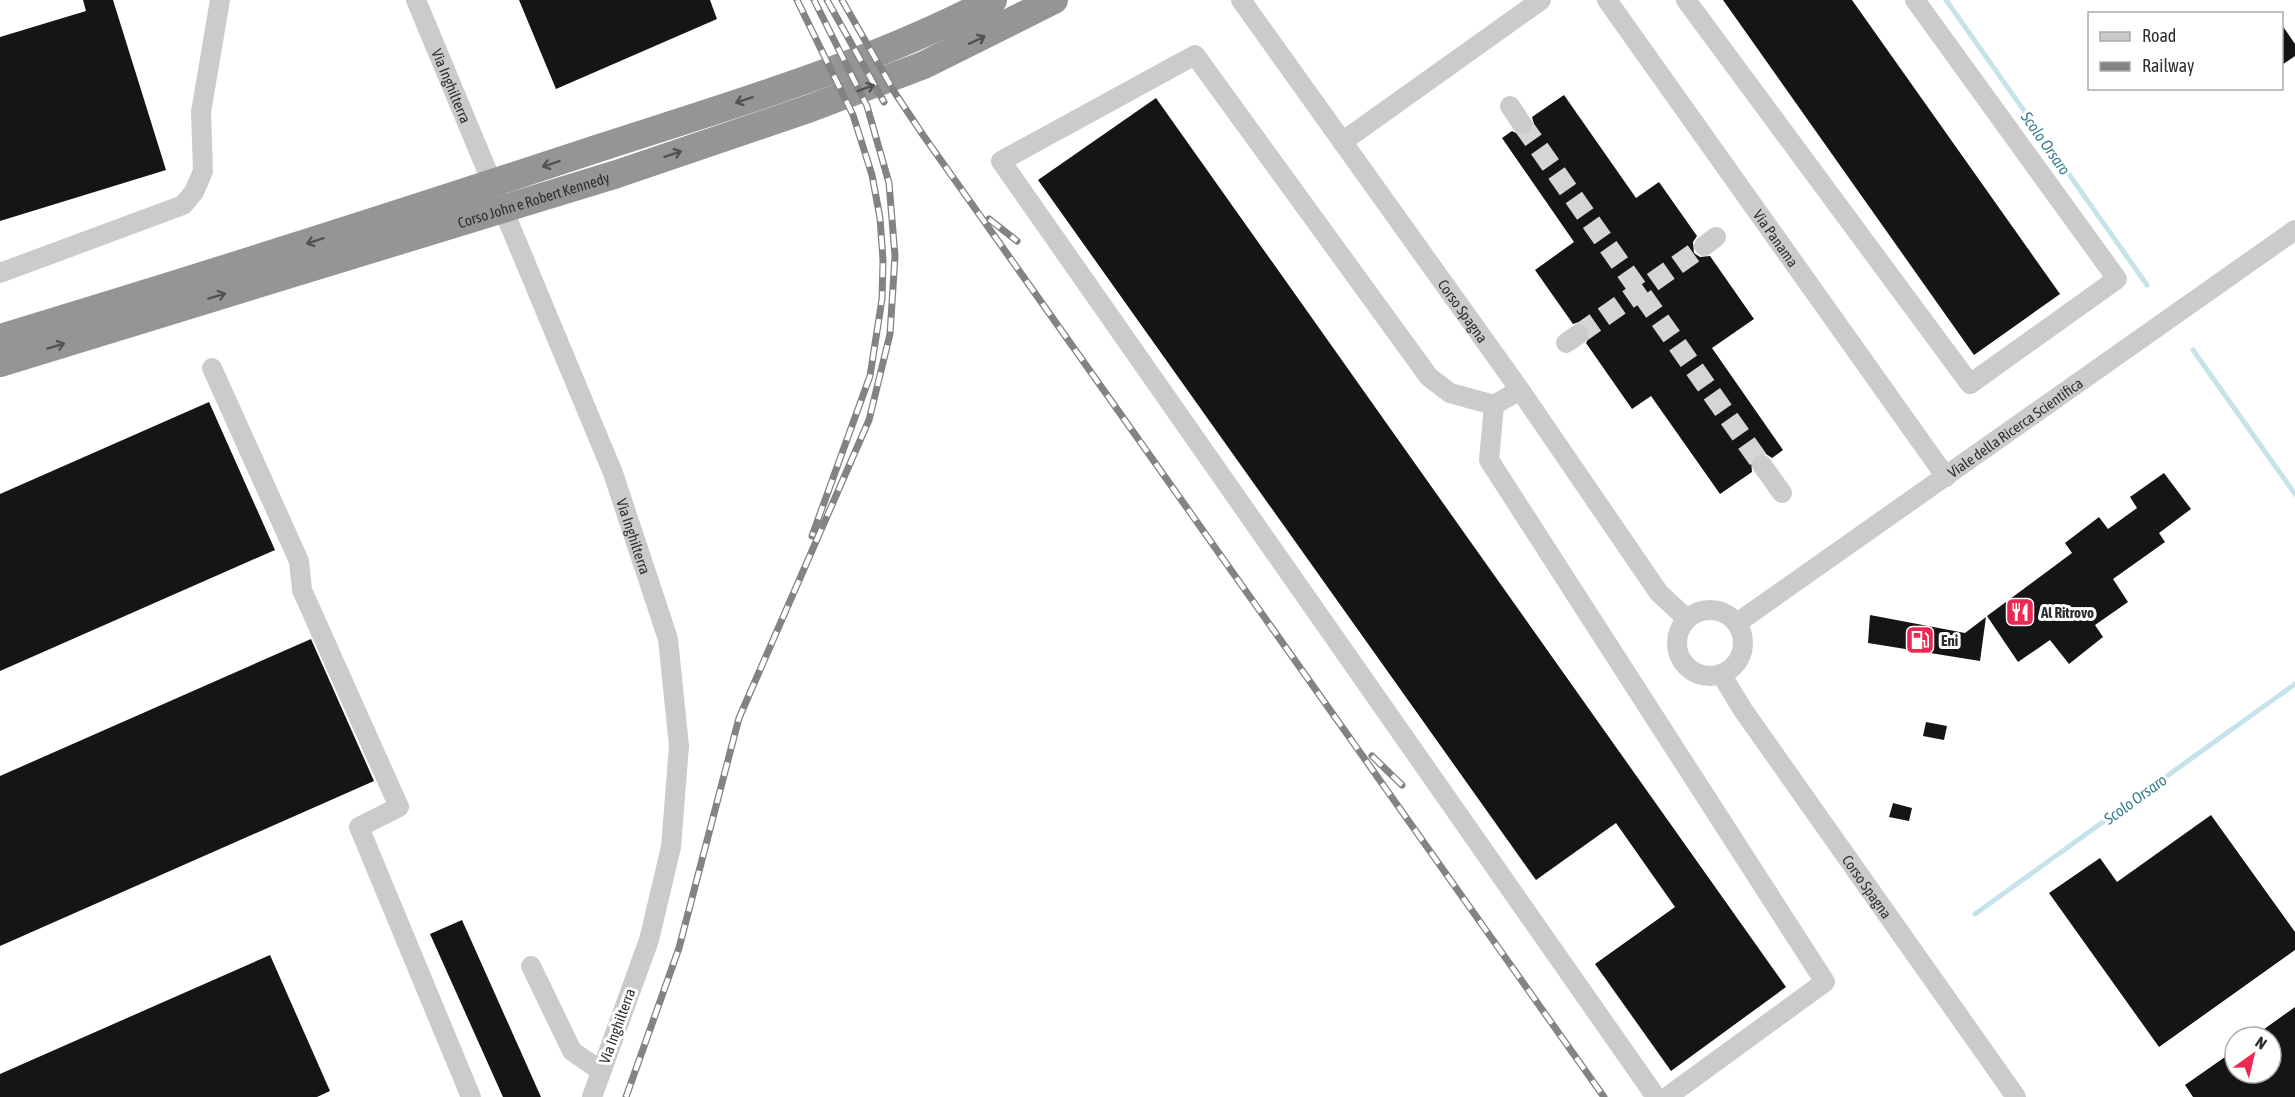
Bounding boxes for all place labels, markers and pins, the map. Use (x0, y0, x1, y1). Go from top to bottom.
restaurant icon: Al Ritrovo (2004, 596, 2036, 628)
place label: Al Ritrovo (2040, 604, 2094, 621)
fuel station icon: Eni (1904, 624, 1936, 656)
place label: Eni (1941, 632, 1958, 649)

